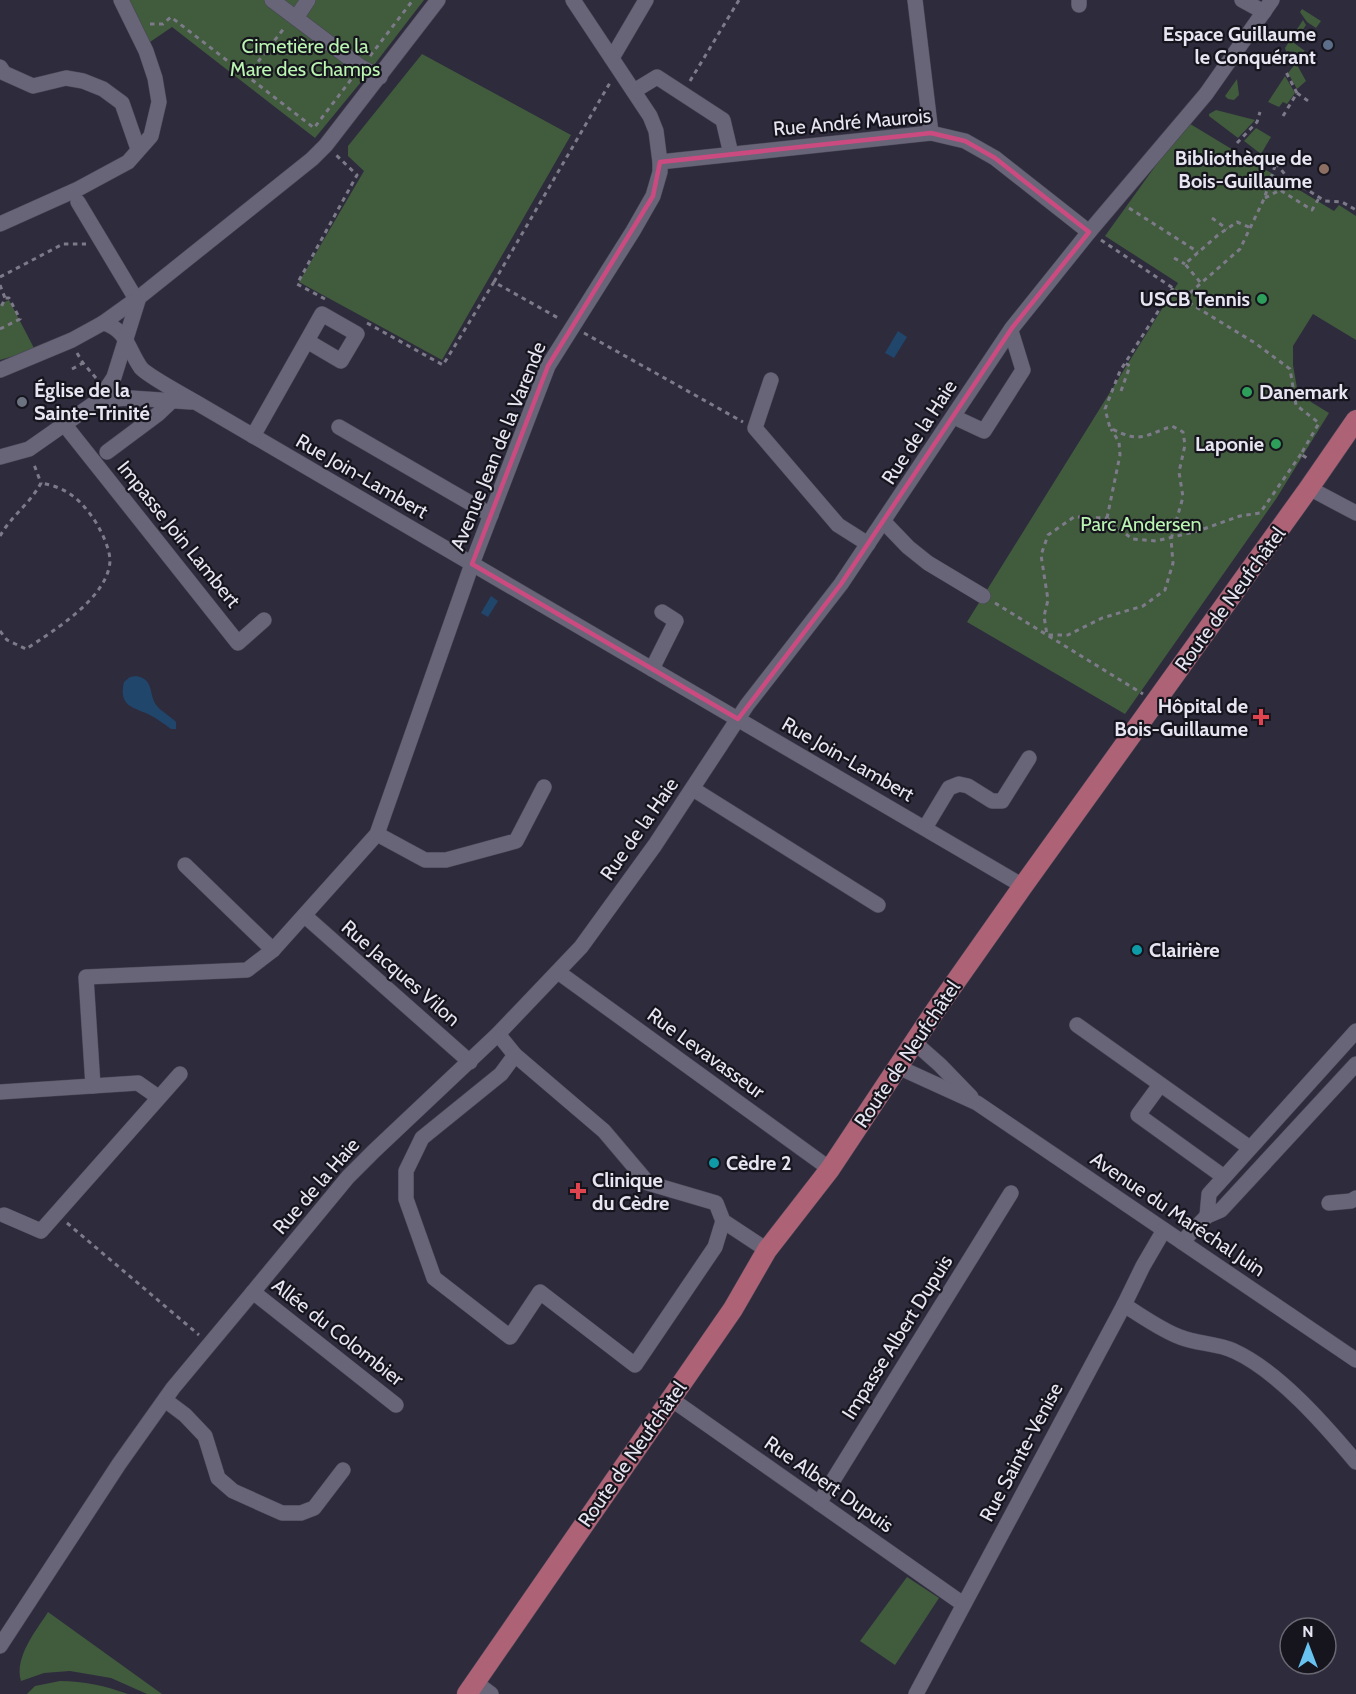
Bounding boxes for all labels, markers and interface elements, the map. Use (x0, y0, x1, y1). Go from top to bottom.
place label: Espace Guillaume le Conquérant (1163, 22, 1316, 69)
park label: Cimetière de la Mare des Champs (230, 34, 380, 81)
marker: Espace Guillaume le Conquérant (1321, 38, 1335, 52)
street label: Rue André Maurois (772, 103, 932, 141)
place label: Bibliothèque de Bois-Guillaume (1175, 146, 1312, 193)
marker: Bibliothèque de Bois-Guillaume (1317, 162, 1331, 176)
place label: USCB Tennis (1140, 287, 1250, 311)
marker: USCB Tennis (1255, 292, 1269, 306)
street label: Avenue Jean de la Varende (445, 338, 551, 554)
street label: Rue de la Haie (876, 375, 962, 489)
place label: Église de la Sainte-Trinité (34, 378, 150, 425)
place label: Danemark (1259, 380, 1348, 404)
marker: Danemark (1240, 385, 1254, 399)
marker: Église de la Sainte-Trinité (15, 395, 29, 409)
street label: Rue Join-Lambert (292, 429, 432, 524)
place label: Laponie (1195, 432, 1264, 456)
marker: Laponie (1269, 437, 1283, 451)
street label: Impasse Join Lambert (112, 456, 246, 612)
park label: Parc Andersen (1080, 512, 1202, 536)
street label: Route de Neufchâtel (1170, 522, 1291, 676)
place label: Hôpital de Bois-Guillaume (1114, 694, 1248, 741)
marker: Hôpital de Bois-Guillaume (1252, 708, 1270, 726)
street label: Rue Join-Lambert (778, 712, 918, 807)
street label: Rue de la Haie (595, 773, 683, 885)
street label: Rue Jacques Vilon (337, 915, 465, 1031)
place label: Clairière (1149, 938, 1220, 962)
marker: Clairière (1130, 943, 1144, 957)
street label: Route de Neufchâtel (849, 976, 965, 1132)
street label: Rue Levavasseur (643, 1002, 770, 1104)
street label: Rue de la Haie (268, 1133, 364, 1239)
street label: Avenue du Maréchal Juin (1086, 1147, 1270, 1281)
place label: Cèdre 2 (726, 1151, 792, 1175)
marker: Cèdre 2 (707, 1156, 721, 1170)
place label: Clinique du Cèdre (592, 1168, 669, 1215)
marker: Clinique du Cèdre (569, 1182, 587, 1200)
street label: Impasse Albert Dupuis (837, 1250, 957, 1424)
street label: Allée du Colombier (267, 1273, 409, 1391)
street label: Route de Neufchâtel (573, 1376, 691, 1531)
street label: Rue Sainte-Venise (974, 1378, 1068, 1526)
street label: Rue Albert Dupuis (760, 1431, 898, 1537)
north arrow (1278, 1616, 1338, 1676)
text: N (1302, 1622, 1314, 1641)

